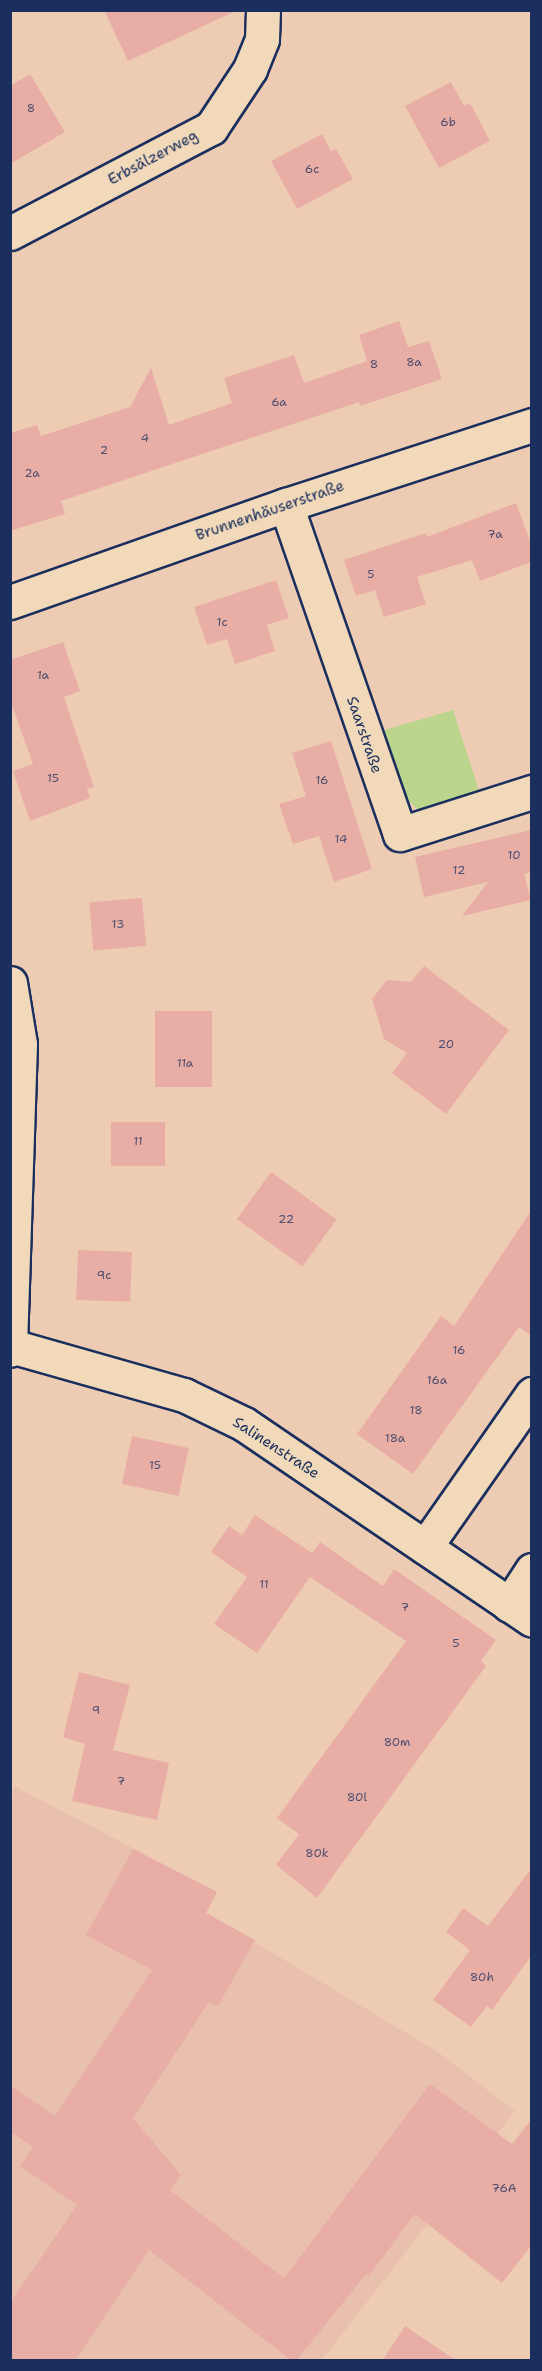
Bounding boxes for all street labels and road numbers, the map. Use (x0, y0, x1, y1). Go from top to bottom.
street label: Erbsälzerweg (105, 127, 201, 189)
street label: Brunnenhäuserstraße (193, 477, 347, 545)
street label: Saarstraße (342, 694, 386, 776)
street label: Salinenstraße (229, 1413, 323, 1483)

